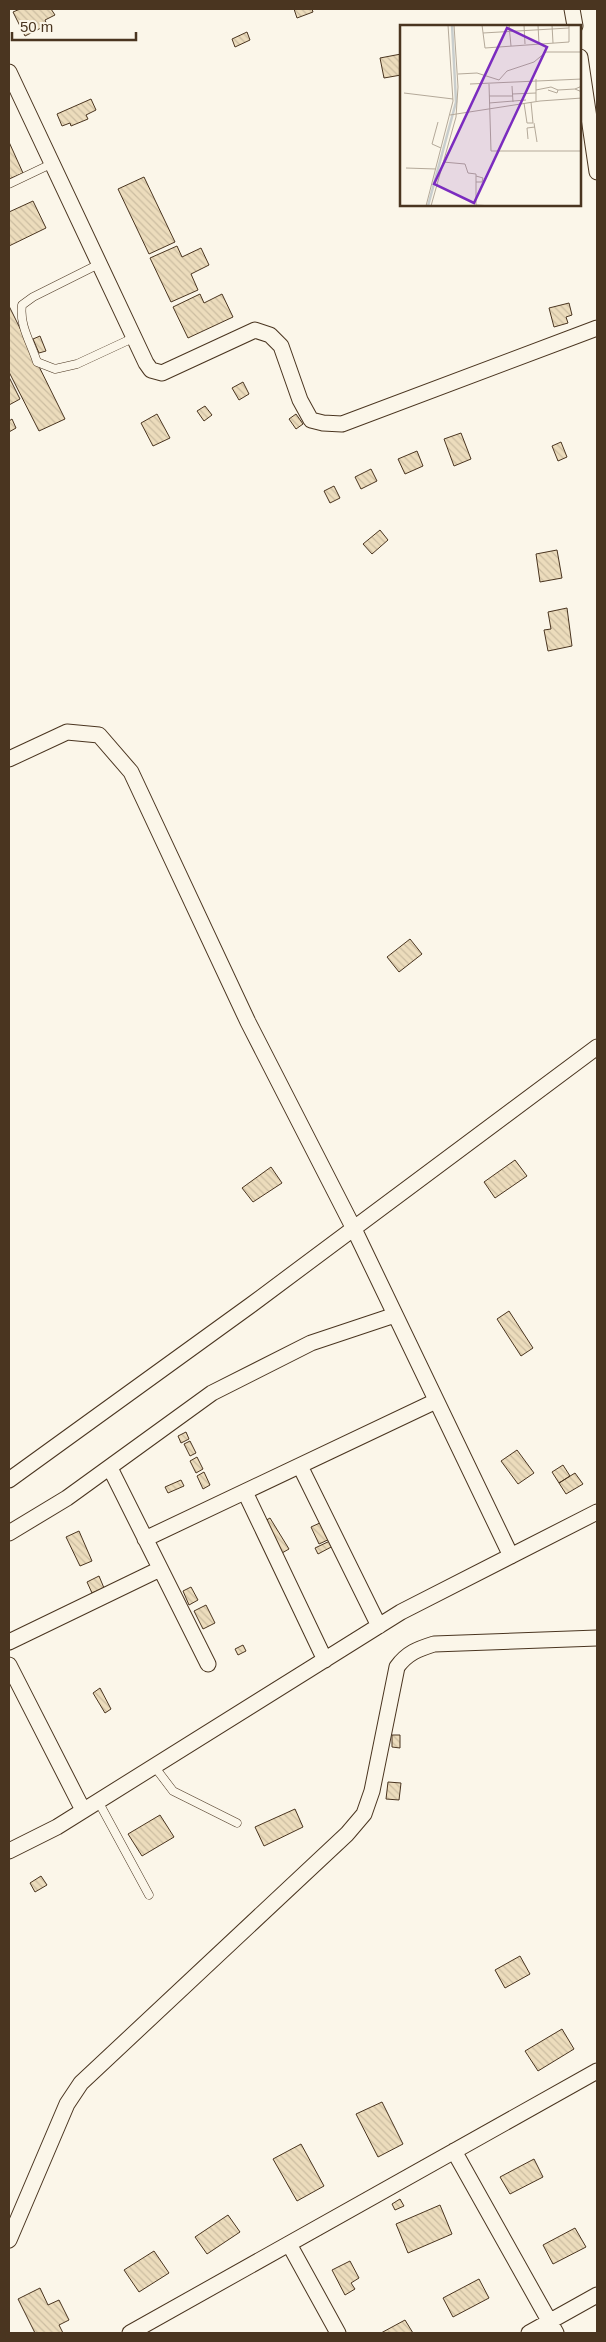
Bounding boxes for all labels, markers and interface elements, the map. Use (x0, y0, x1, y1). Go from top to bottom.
scale bar (12, 10, 136, 42)
text: 50 m (20, 18, 53, 35)
inset map (400, 25, 581, 206)

